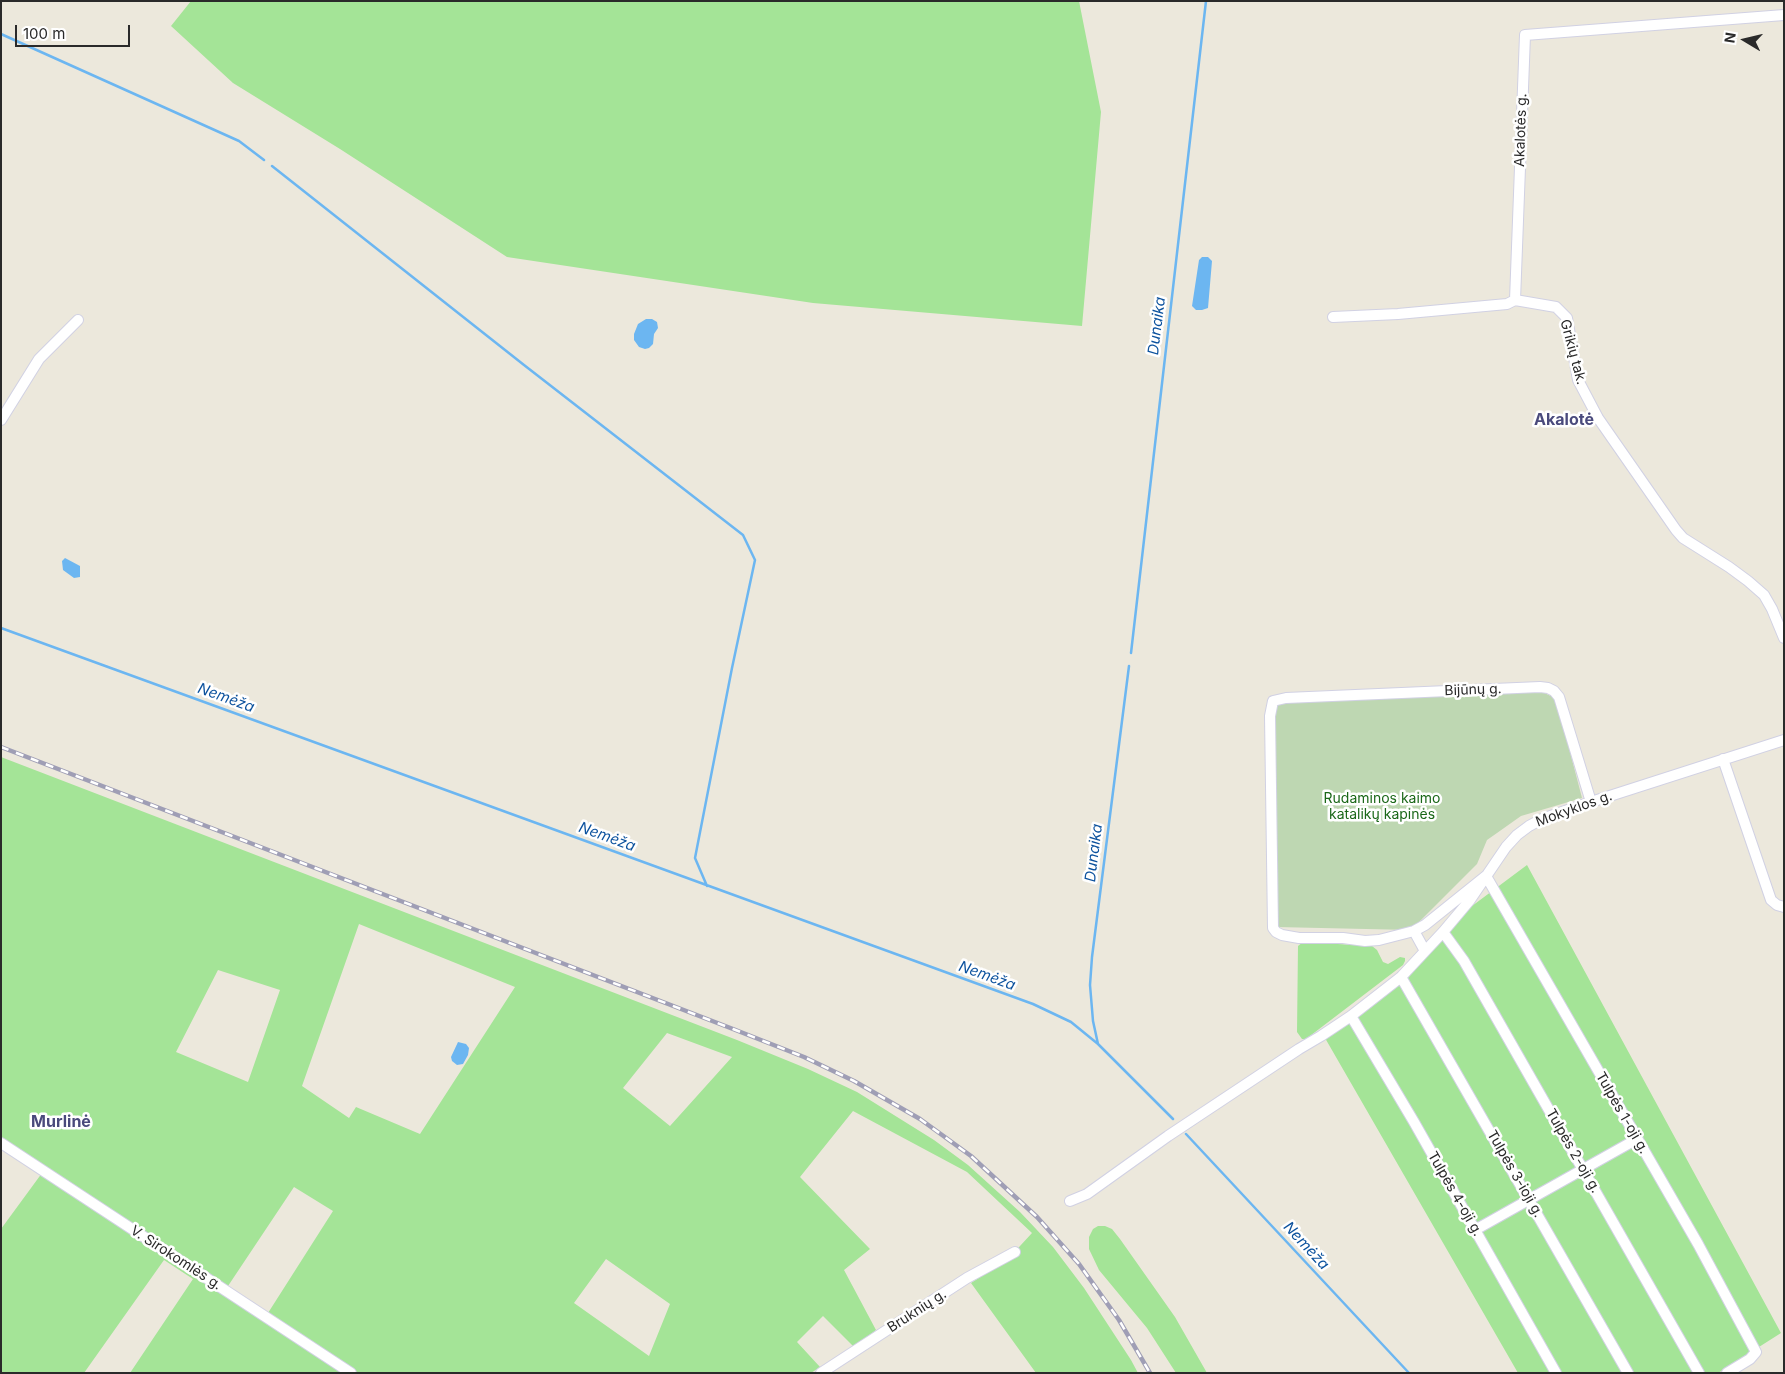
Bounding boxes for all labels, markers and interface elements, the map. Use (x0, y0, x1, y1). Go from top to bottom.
scale bar (18, 15, 132, 47)
north arrow (1720, 15, 1770, 65)
text: 100 m (23, 24, 65, 43)
text: N (1720, 31, 1739, 44)
street label: Akalotės g. (1511, 93, 1531, 167)
water label: Dunaika (1145, 296, 1169, 356)
street label: Grikių tak. (1556, 318, 1590, 386)
district label: Akalotė (1534, 410, 1594, 430)
water label: Nemėža (195, 679, 257, 717)
street label: Bijūnų g. (1444, 681, 1502, 699)
street label: Mokyklos g. (1534, 787, 1614, 831)
park label: Rudaminos kaimo katalikų kapinės (1324, 791, 1440, 824)
water label: Nemėža (576, 818, 638, 856)
water label: Dunaika (1082, 823, 1106, 883)
water label: Nemėža (956, 957, 1018, 995)
street label: Tulpės 1-oji g. (1592, 1069, 1652, 1157)
street label: Tulpės 2-oji g. (1542, 1106, 1604, 1196)
district label: Murlinė (31, 1112, 91, 1132)
street label: Tulpės 3-ioji g. (1483, 1127, 1547, 1221)
street label: Tulpės 4-oji g. (1424, 1149, 1486, 1239)
water label: Nemėža (1279, 1218, 1333, 1274)
street label: V. Sirokomlės g. (127, 1222, 225, 1294)
street label: Bruknių g. (884, 1286, 950, 1336)

